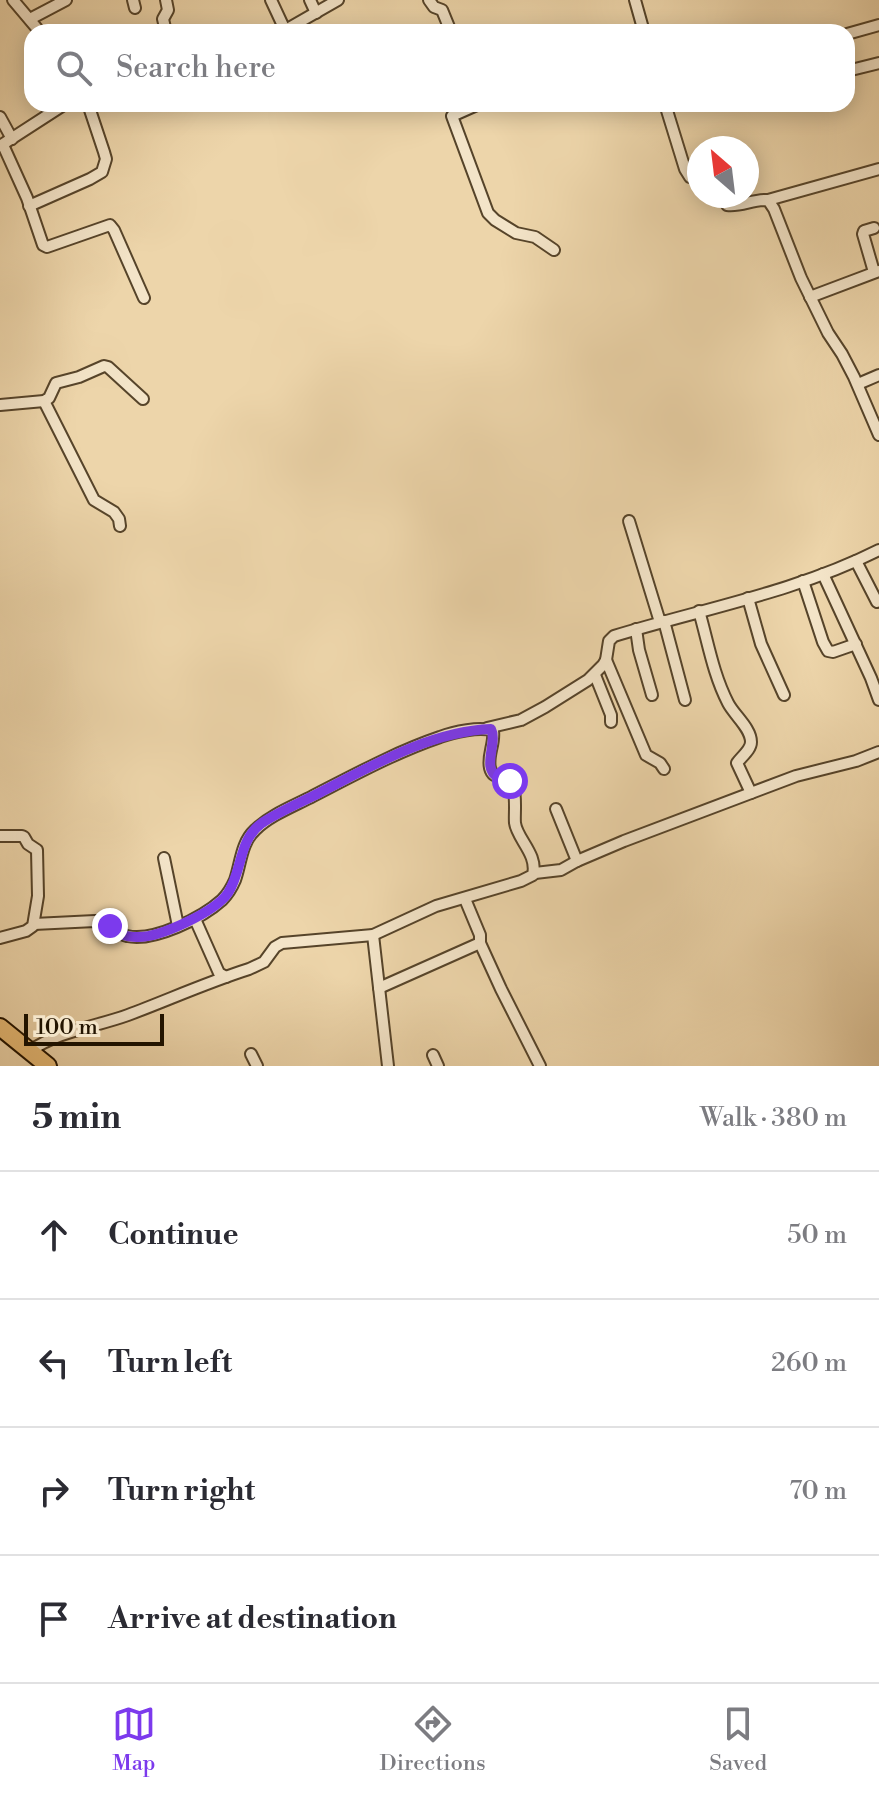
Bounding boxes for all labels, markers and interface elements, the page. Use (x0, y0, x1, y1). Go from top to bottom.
search box (24, 24, 855, 112)
icon: search (52, 46, 96, 90)
text: Search here (116, 49, 276, 87)
north arrow (687, 136, 759, 208)
route start (492, 763, 528, 799)
route end (92, 908, 128, 944)
scale bar (24, 1010, 164, 1046)
text: 100 m (36, 1014, 98, 1041)
text: 5 min (32, 1097, 121, 1139)
text: Walk · 380 m (700, 1102, 847, 1134)
icon: ahead (32, 1213, 76, 1257)
text: Continue (108, 1216, 239, 1254)
text: 50 m (787, 1219, 847, 1251)
icon: left (32, 1341, 76, 1385)
text: Turn left (108, 1344, 232, 1382)
text: 260 m (771, 1347, 847, 1379)
icon: right (32, 1469, 76, 1513)
text: Turn right (108, 1472, 255, 1510)
text: 70 m (789, 1475, 847, 1507)
icon: arrive (32, 1597, 76, 1641)
text: Arrive at destination (108, 1600, 397, 1638)
tab: Map (112, 1702, 156, 1777)
tab: Directions (380, 1702, 486, 1777)
tab: Saved (709, 1702, 767, 1777)

